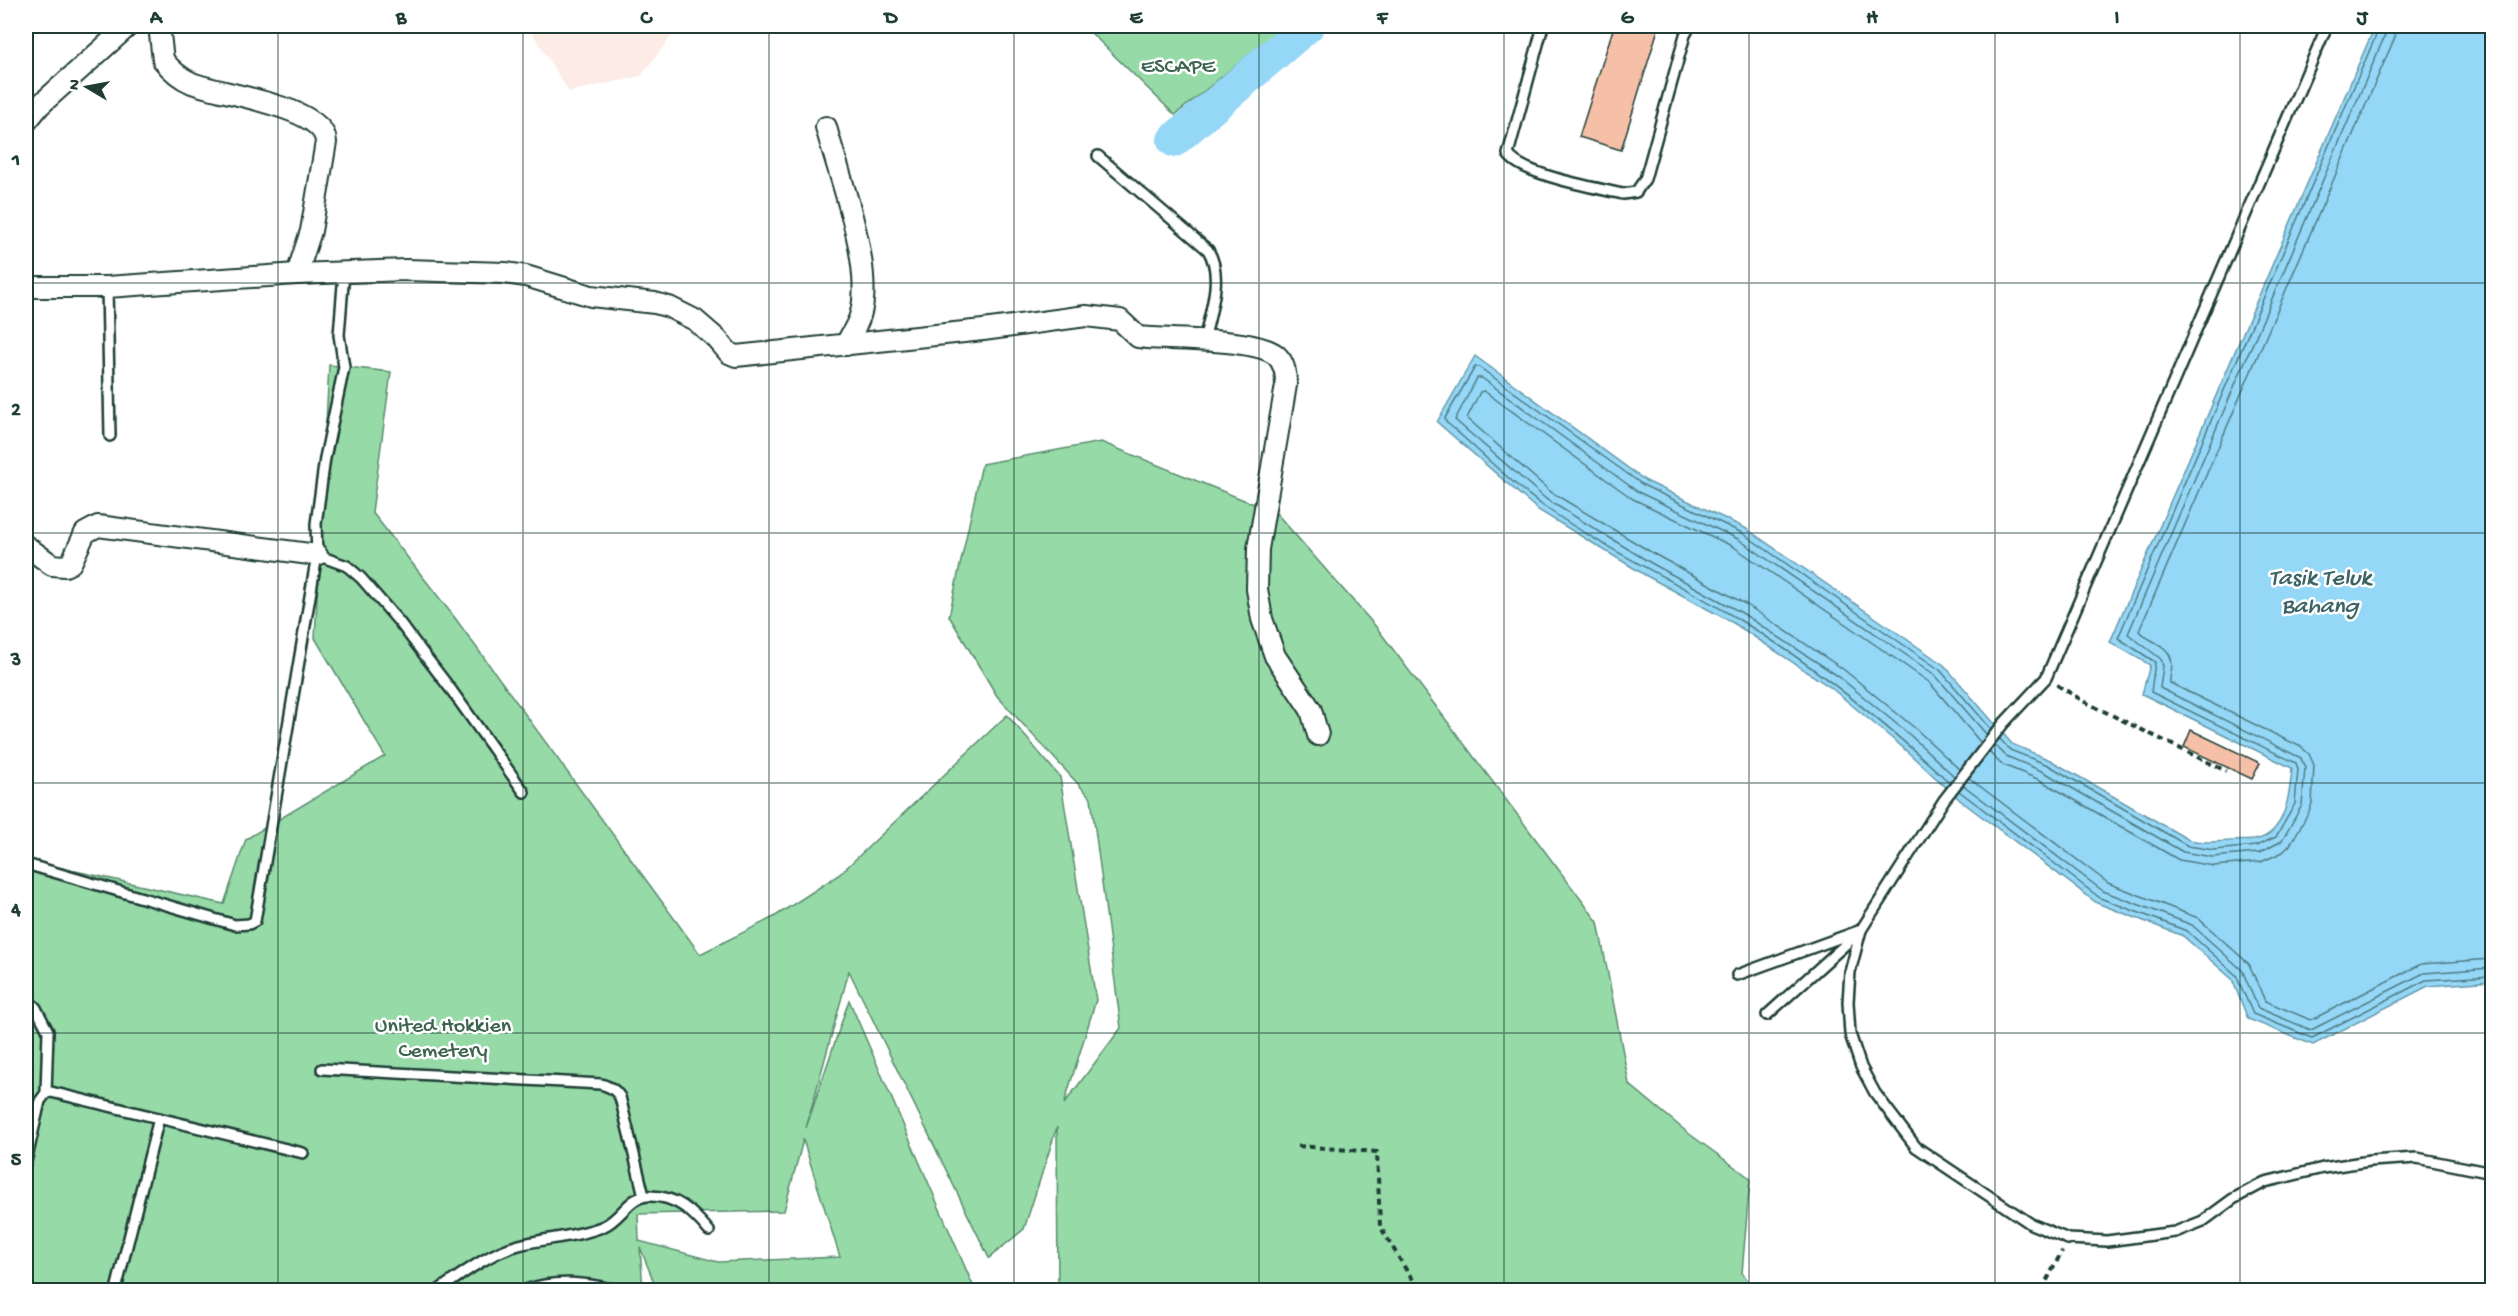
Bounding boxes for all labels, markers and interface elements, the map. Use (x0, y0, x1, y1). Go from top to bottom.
text: A (149, 8, 164, 31)
text: B (395, 8, 407, 31)
text: C (640, 8, 654, 31)
text: D (882, 8, 898, 31)
text: E (1130, 8, 1144, 31)
text: F (1376, 8, 1389, 31)
text: G (1621, 8, 1635, 31)
text: H (1866, 8, 1878, 31)
text: I (2115, 8, 2120, 31)
text: J (2356, 8, 2369, 31)
park label: ESCAPE (1141, 55, 1217, 81)
north arrow (57, 57, 117, 117)
text: N (65, 78, 86, 92)
text: 1 (11, 150, 20, 173)
text: 2 (11, 400, 21, 423)
water label: Tasik Teluk Bahang (2269, 565, 2373, 622)
text: 3 (10, 650, 21, 673)
text: 4 (10, 900, 21, 923)
park label: United Hokkien Cemetery (375, 1014, 512, 1065)
text: 5 (11, 1150, 22, 1173)

